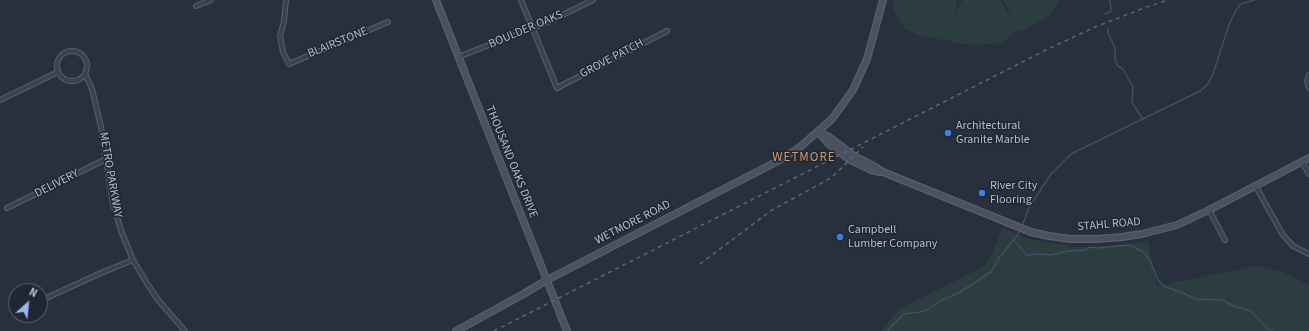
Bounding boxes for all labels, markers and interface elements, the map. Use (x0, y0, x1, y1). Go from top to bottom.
street label: BOULDER OAKS (487, 8, 565, 52)
street label: BLAIRSTONE (306, 24, 370, 62)
street label: GROVE PATCH (578, 36, 646, 82)
street label: THOUSAND OAKS DRIVE (482, 104, 540, 220)
place label: Architectural Granite Marble (956, 119, 1030, 147)
marker: Architectural Granite Marble (943, 128, 953, 138)
street label: METRO PARKWAY (95, 131, 125, 219)
district label: WETMORE (772, 150, 836, 166)
street label: DELIVERY (32, 167, 82, 201)
place label: River City Flooring (990, 179, 1037, 207)
marker: River City Flooring (977, 188, 987, 198)
street label: WETMORE ROAD (593, 198, 673, 248)
street label: STAHL ROAD (1077, 215, 1141, 235)
place label: Campbell Lumber Company (848, 223, 937, 251)
marker: Campbell Lumber Company (835, 232, 845, 242)
north arrow (8, 283, 48, 323)
text: N (27, 284, 40, 301)

